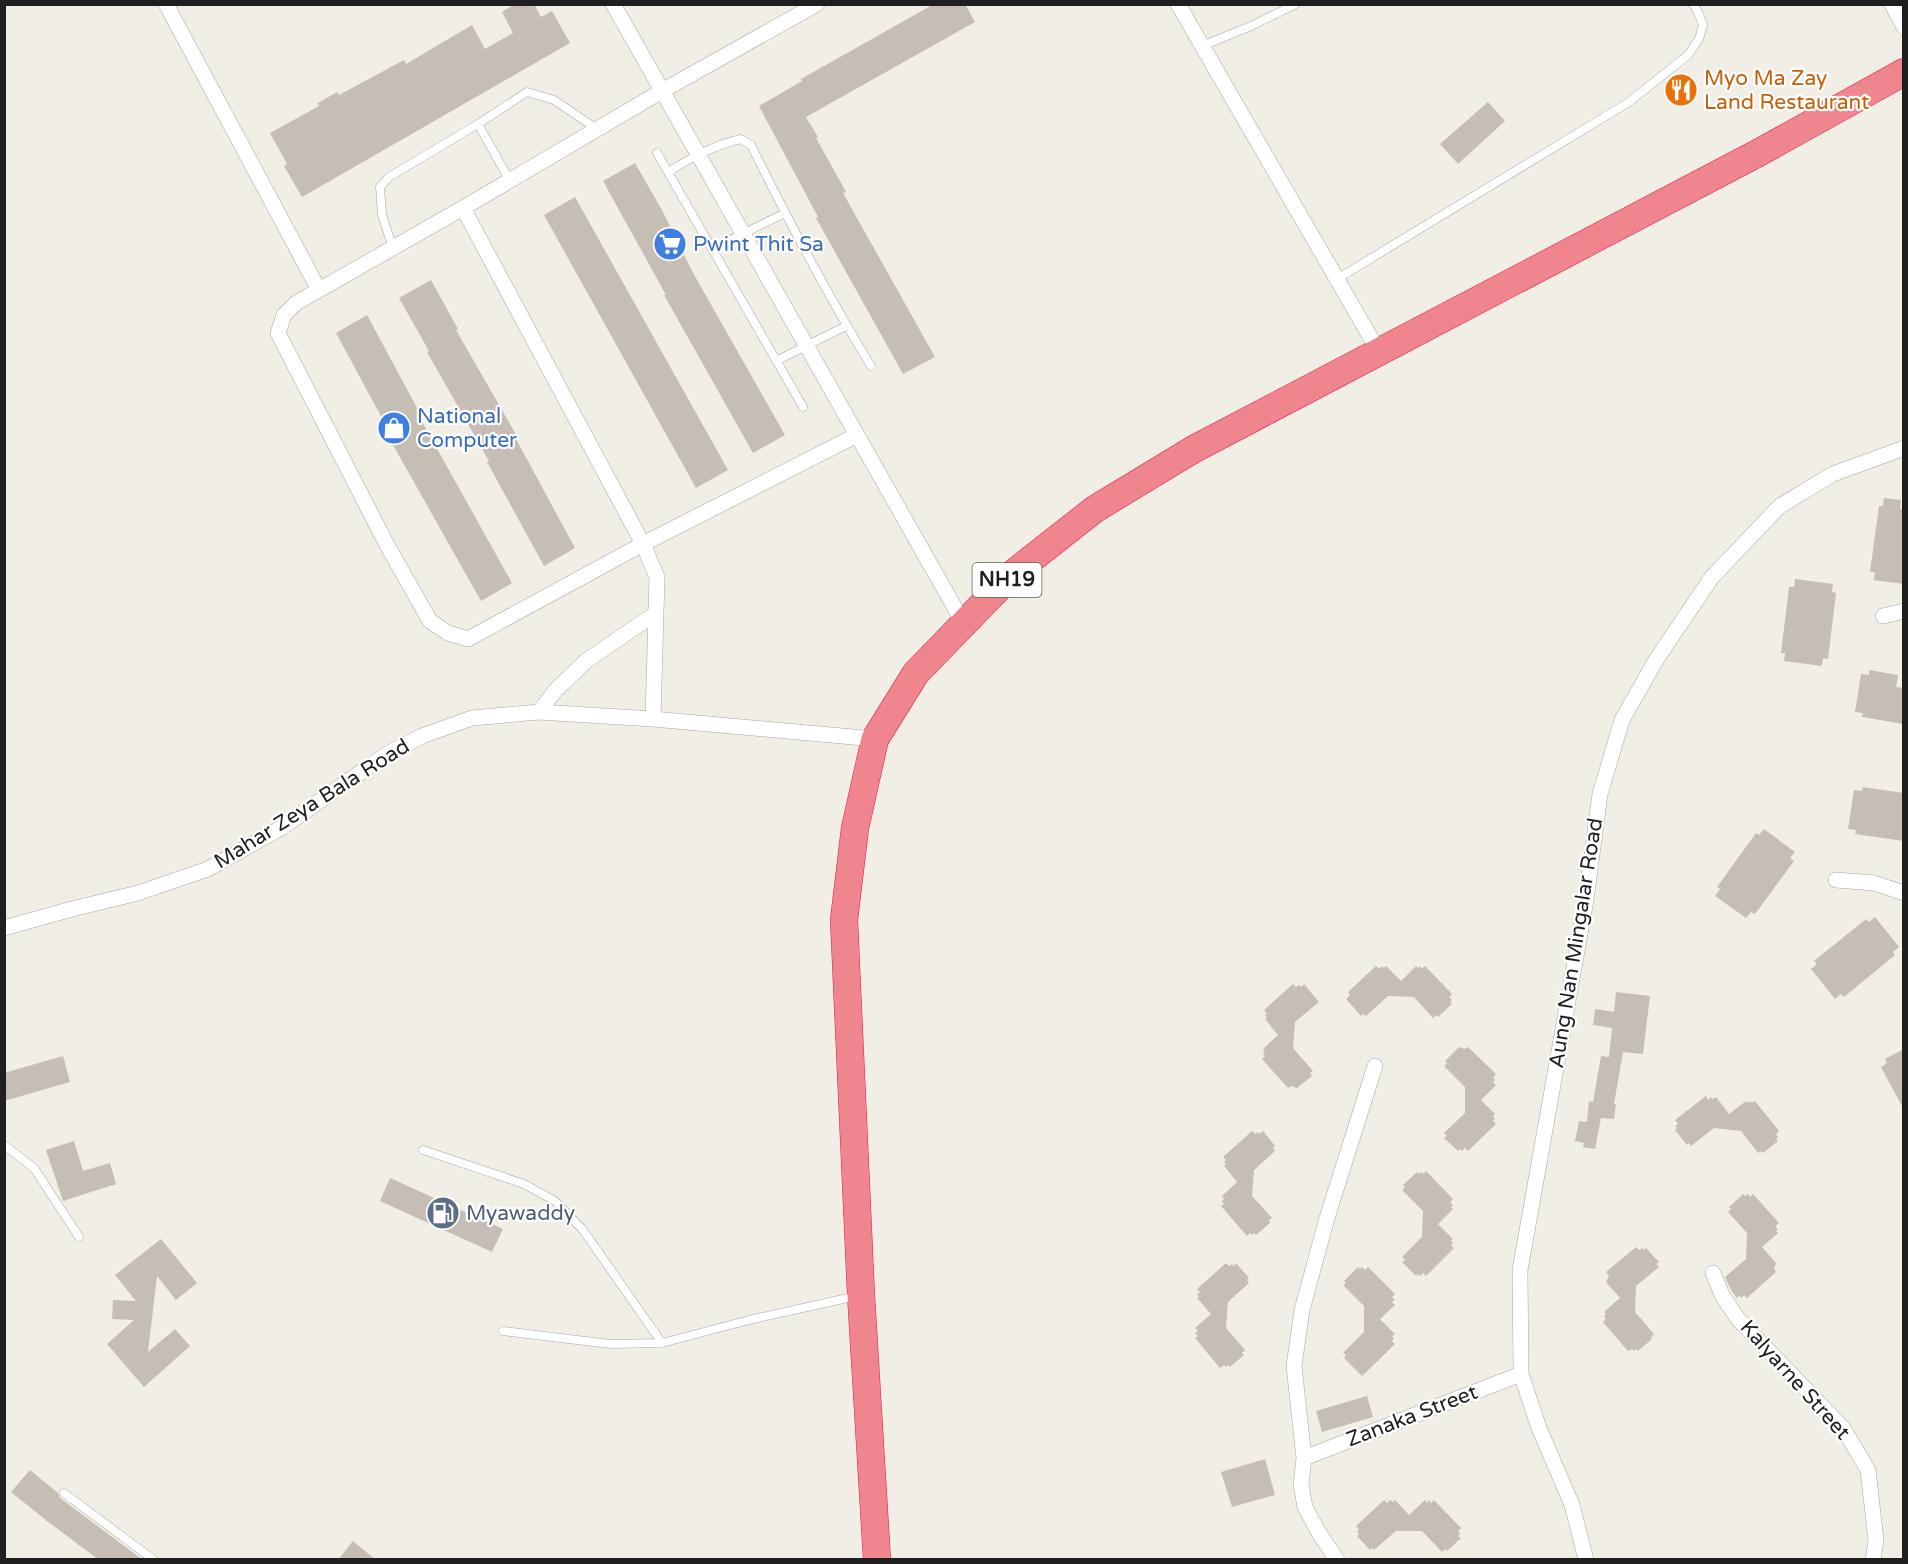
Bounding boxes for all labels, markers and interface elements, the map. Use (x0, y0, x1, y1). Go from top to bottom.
place label: Myo Ma Zay Land Restaurant (1704, 66, 1869, 115)
restaurant icon: Myo Ma Zay Land Restaurant (1663, 72, 1699, 108)
supermarket icon: Pwint Thit Sa (652, 226, 688, 262)
place label: Pwint Thit Sa (693, 232, 824, 257)
place label: National Computer (417, 404, 517, 453)
shop icon: National Computer (376, 410, 412, 446)
road number: NH19 (972, 563, 1042, 597)
street label: Mahar Zeya Bala Road (210, 734, 414, 874)
street label: Aung Nan Mingalar Road (1544, 816, 1608, 1070)
fuel station icon: Myawaddy (425, 1195, 461, 1231)
place label: Myawaddy (466, 1201, 575, 1226)
street label: Kalyarne Street (1735, 1315, 1855, 1445)
street label: Zanaka Street (1343, 1380, 1481, 1452)

